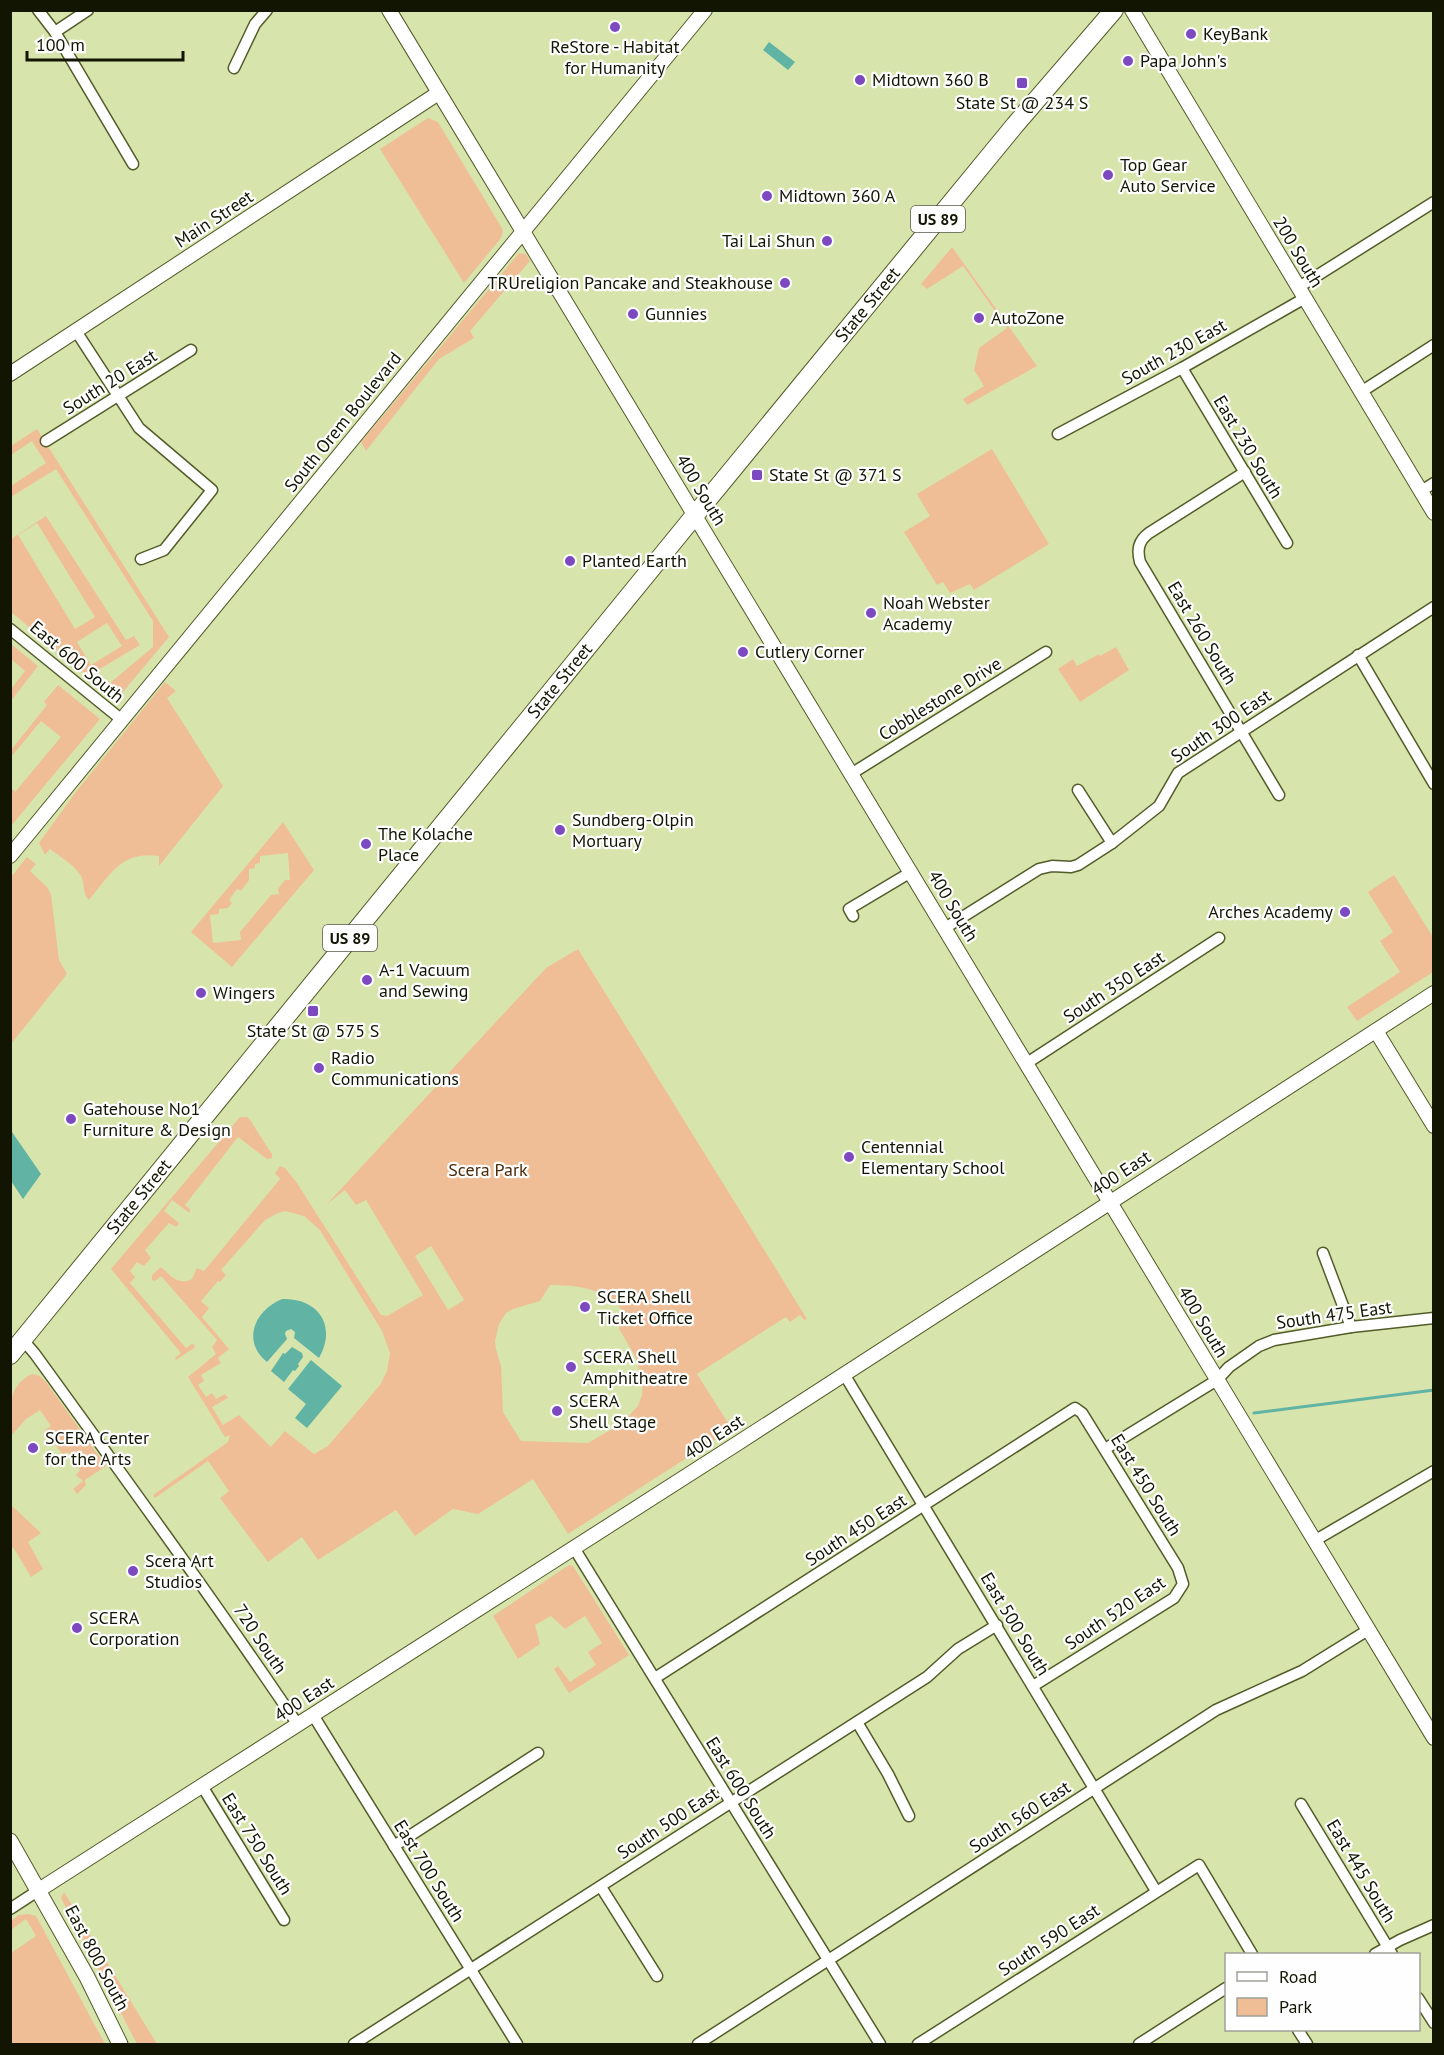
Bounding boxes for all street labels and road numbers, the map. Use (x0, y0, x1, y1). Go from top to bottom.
street label: Main Street (170, 185, 257, 252)
road number: US 89 (911, 206, 965, 232)
street label: 200 South (1268, 212, 1329, 292)
street label: State Street (830, 262, 905, 347)
street label: South 230 East (1117, 313, 1230, 390)
street label: South 20 East (59, 344, 161, 420)
street label: South Orem Boulevard (279, 347, 406, 497)
street label: East 230 South (1209, 391, 1288, 502)
street label: 400 South (671, 450, 732, 530)
street label: East 260 South (1163, 577, 1242, 688)
street label: East 600 South (25, 615, 129, 708)
street label: State Street (522, 638, 597, 723)
street label: Cobblestone Drive (874, 652, 1005, 746)
street label: South 300 East (1166, 684, 1275, 768)
street label: 400 South (923, 866, 984, 946)
road number: US 89 (323, 925, 377, 951)
street label: South 350 East (1059, 945, 1169, 1028)
street label: 400 East (1087, 1145, 1155, 1200)
street label: State Street (101, 1154, 176, 1239)
street label: 400 South (1173, 1282, 1234, 1362)
street label: South 475 East (1275, 1295, 1393, 1334)
street label: 400 East (680, 1409, 748, 1464)
street label: East 450 South (1106, 1429, 1187, 1540)
street label: South 450 East (801, 1488, 911, 1571)
street label: East 500 South (976, 1568, 1055, 1679)
street label: South 520 East (1060, 1571, 1169, 1655)
street label: 720 South (229, 1600, 292, 1678)
street label: 400 East (270, 1671, 338, 1726)
street label: East 600 South (701, 1732, 782, 1843)
street label: South 560 East (965, 1775, 1075, 1858)
street label: South 500 East (613, 1781, 723, 1864)
street label: East 750 South (217, 1788, 298, 1899)
street label: East 700 South (389, 1815, 470, 1926)
street label: East 445 South (1322, 1815, 1401, 1926)
street label: South 590 East (994, 1898, 1104, 1981)
street label: East 800 South (60, 1901, 135, 2014)

